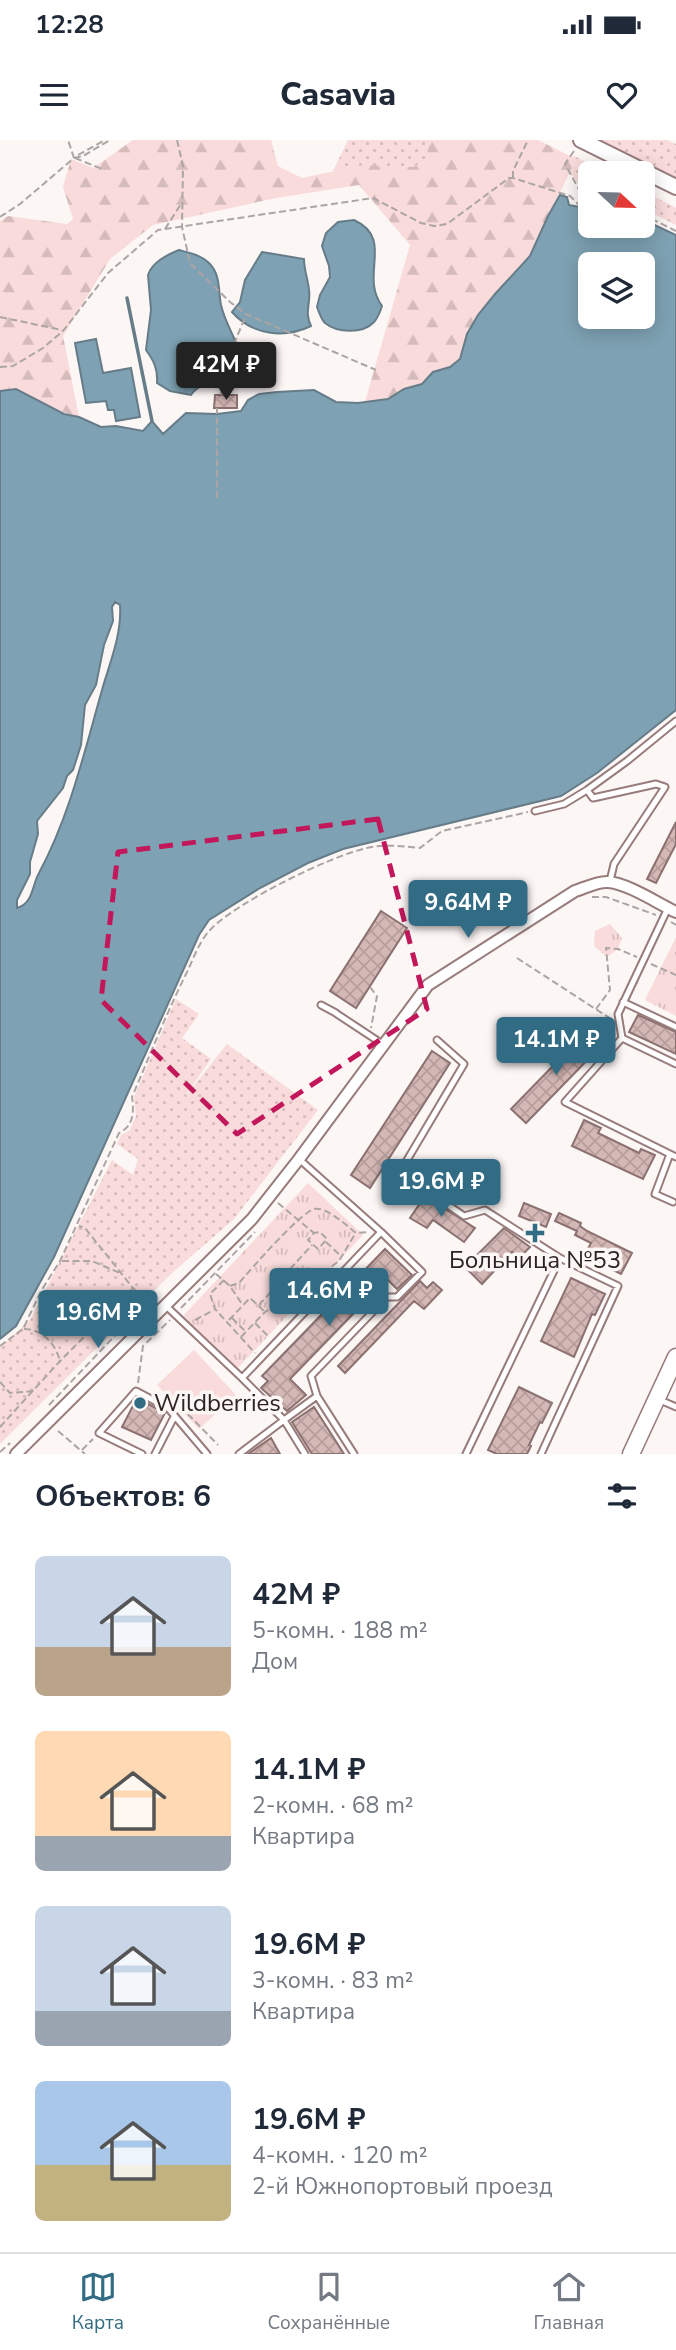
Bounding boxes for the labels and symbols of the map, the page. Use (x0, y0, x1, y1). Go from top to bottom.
north arrow (578, 161, 654, 238)
pin: 42M ₽ (177, 342, 275, 402)
pin: 9.64M ₽ (403, 880, 533, 940)
pin: 14.1M ₽ (491, 1018, 621, 1077)
pin: 19.6M ₽ (376, 1160, 506, 1219)
marker: Больница №53 (525, 1223, 545, 1243)
place label: Больница №53 (449, 1244, 621, 1276)
pin: 14.6M ₽ (264, 1268, 394, 1328)
pin: 19.6M ₽ (33, 1290, 163, 1350)
place label: Wildberries (154, 1387, 281, 1419)
marker: Wildberries (132, 1395, 148, 1411)

